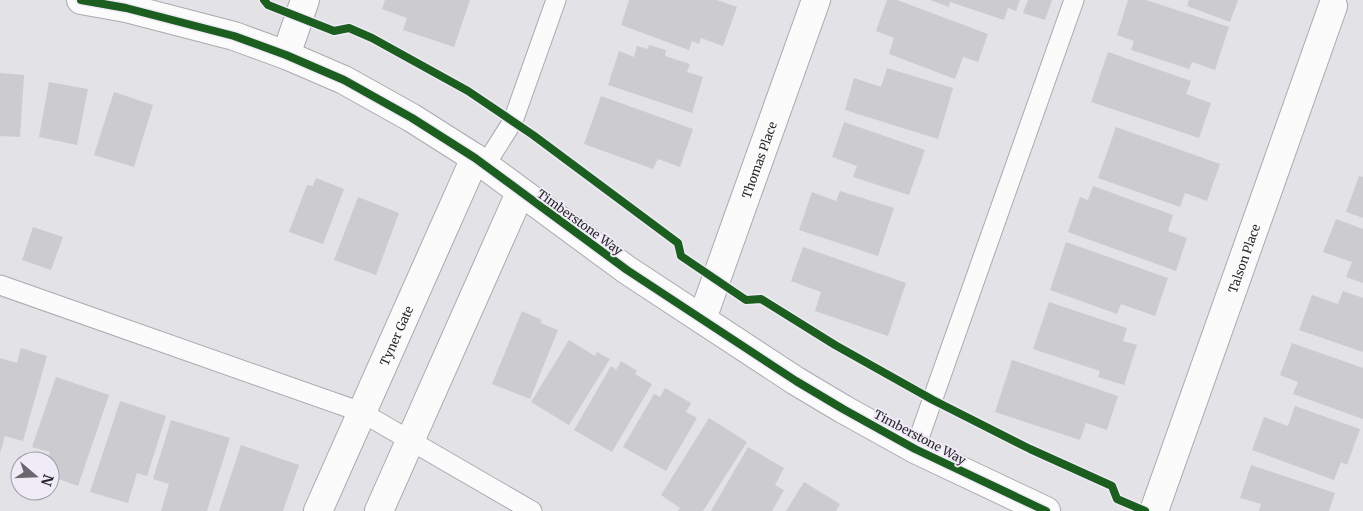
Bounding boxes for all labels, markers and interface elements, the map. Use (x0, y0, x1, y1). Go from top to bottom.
street label: Thomas Place (738, 119, 779, 200)
street label: Timberstone Way (534, 186, 626, 258)
street label: Talson Place (1224, 222, 1263, 295)
street label: Tyner Gate (376, 303, 416, 368)
street label: Timberstone Way (871, 406, 969, 468)
north arrow (10, 451, 60, 501)
text: N (37, 472, 58, 488)

